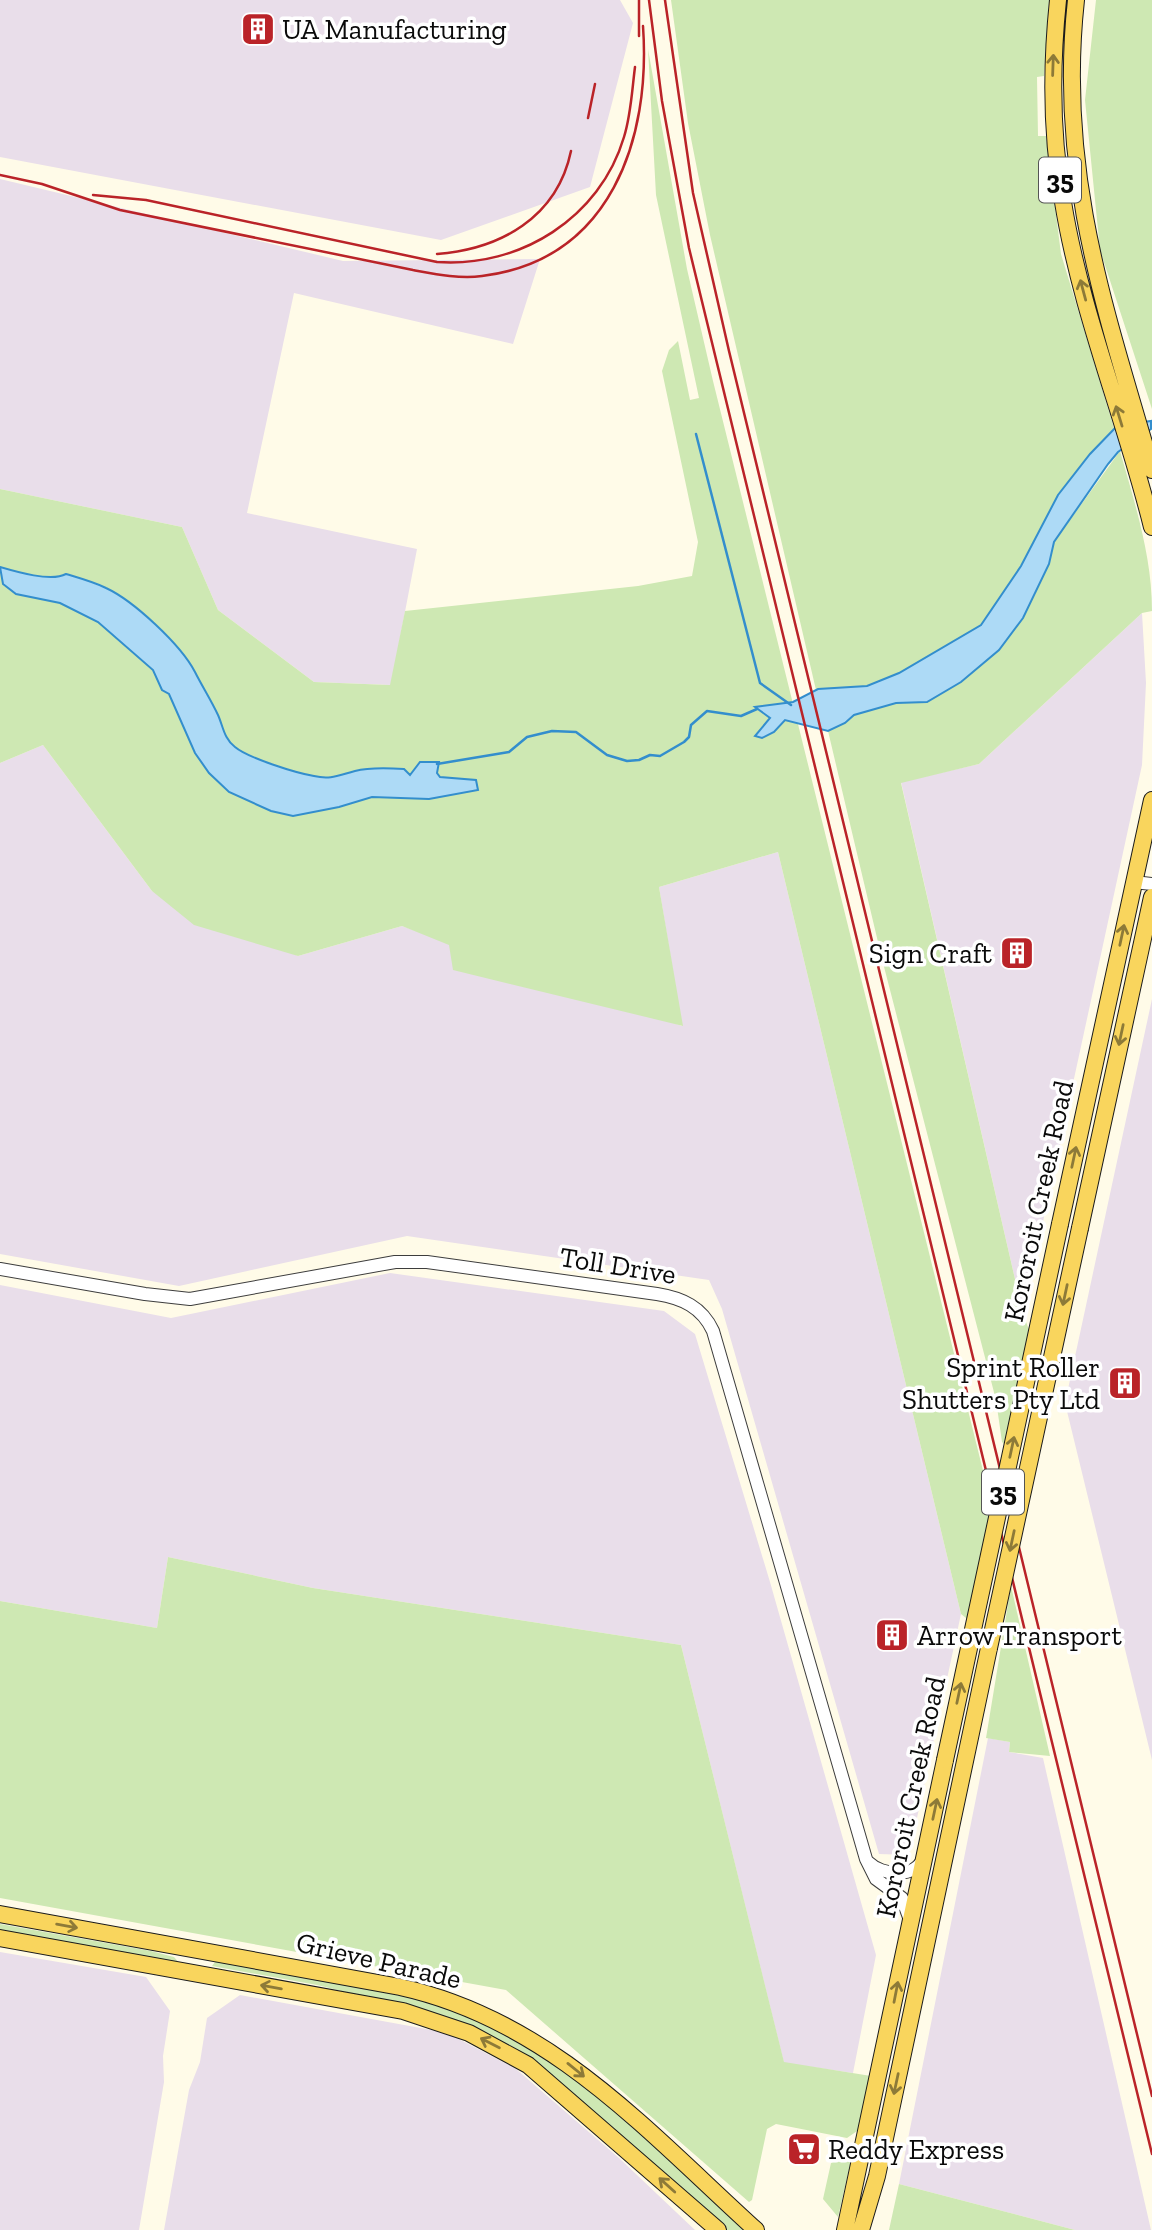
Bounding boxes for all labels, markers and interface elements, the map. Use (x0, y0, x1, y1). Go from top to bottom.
building icon: UA Manufacturing (239, 10, 277, 48)
place label: UA Manufacturing (282, 13, 507, 46)
one-way arrow (1047, 54, 1060, 77)
road number: 35 (1039, 158, 1081, 202)
one-way arrow (1076, 279, 1089, 301)
one-way arrow (1112, 405, 1125, 427)
one-way arrow (1115, 924, 1129, 947)
building icon: Sign Craft (998, 934, 1036, 972)
place label: Sign Craft (869, 937, 993, 970)
one-way arrow (1114, 1023, 1128, 1046)
street label: Kororoit Creek Road (997, 1077, 1080, 1325)
one-way arrow (1068, 1146, 1082, 1169)
street label: Toll Drive (558, 1240, 678, 1291)
one-way arrow (1058, 1283, 1072, 1306)
place label: Sprint Roller Shutters Pty Ltd (902, 1351, 1100, 1416)
building icon: Sprint Roller Shutters Pty Ltd (1106, 1364, 1144, 1402)
one-way arrow (1006, 1436, 1020, 1459)
road number: 35 (982, 1470, 1024, 1514)
one-way arrow (1005, 1529, 1019, 1552)
building icon: Arrow Transport (873, 1616, 911, 1654)
place label: Arrow Transport (917, 1619, 1122, 1652)
street label: Kororoit Creek Road (869, 1673, 952, 1921)
one-way arrow (953, 1682, 967, 1705)
one-way arrow (928, 1798, 942, 1821)
one-way arrow (55, 1920, 78, 1933)
street label: Grieve Parade (293, 1925, 465, 1995)
one-way arrow (260, 1980, 283, 1993)
one-way arrow (890, 1981, 903, 2004)
one-way arrow (480, 2035, 501, 2049)
one-way arrow (566, 2062, 584, 2078)
one-way arrow (889, 2072, 903, 2095)
supermarket icon: Reddy Express (785, 2130, 823, 2168)
place label: Reddy Express (828, 2133, 1004, 2166)
one-way arrow (658, 2177, 676, 2193)

